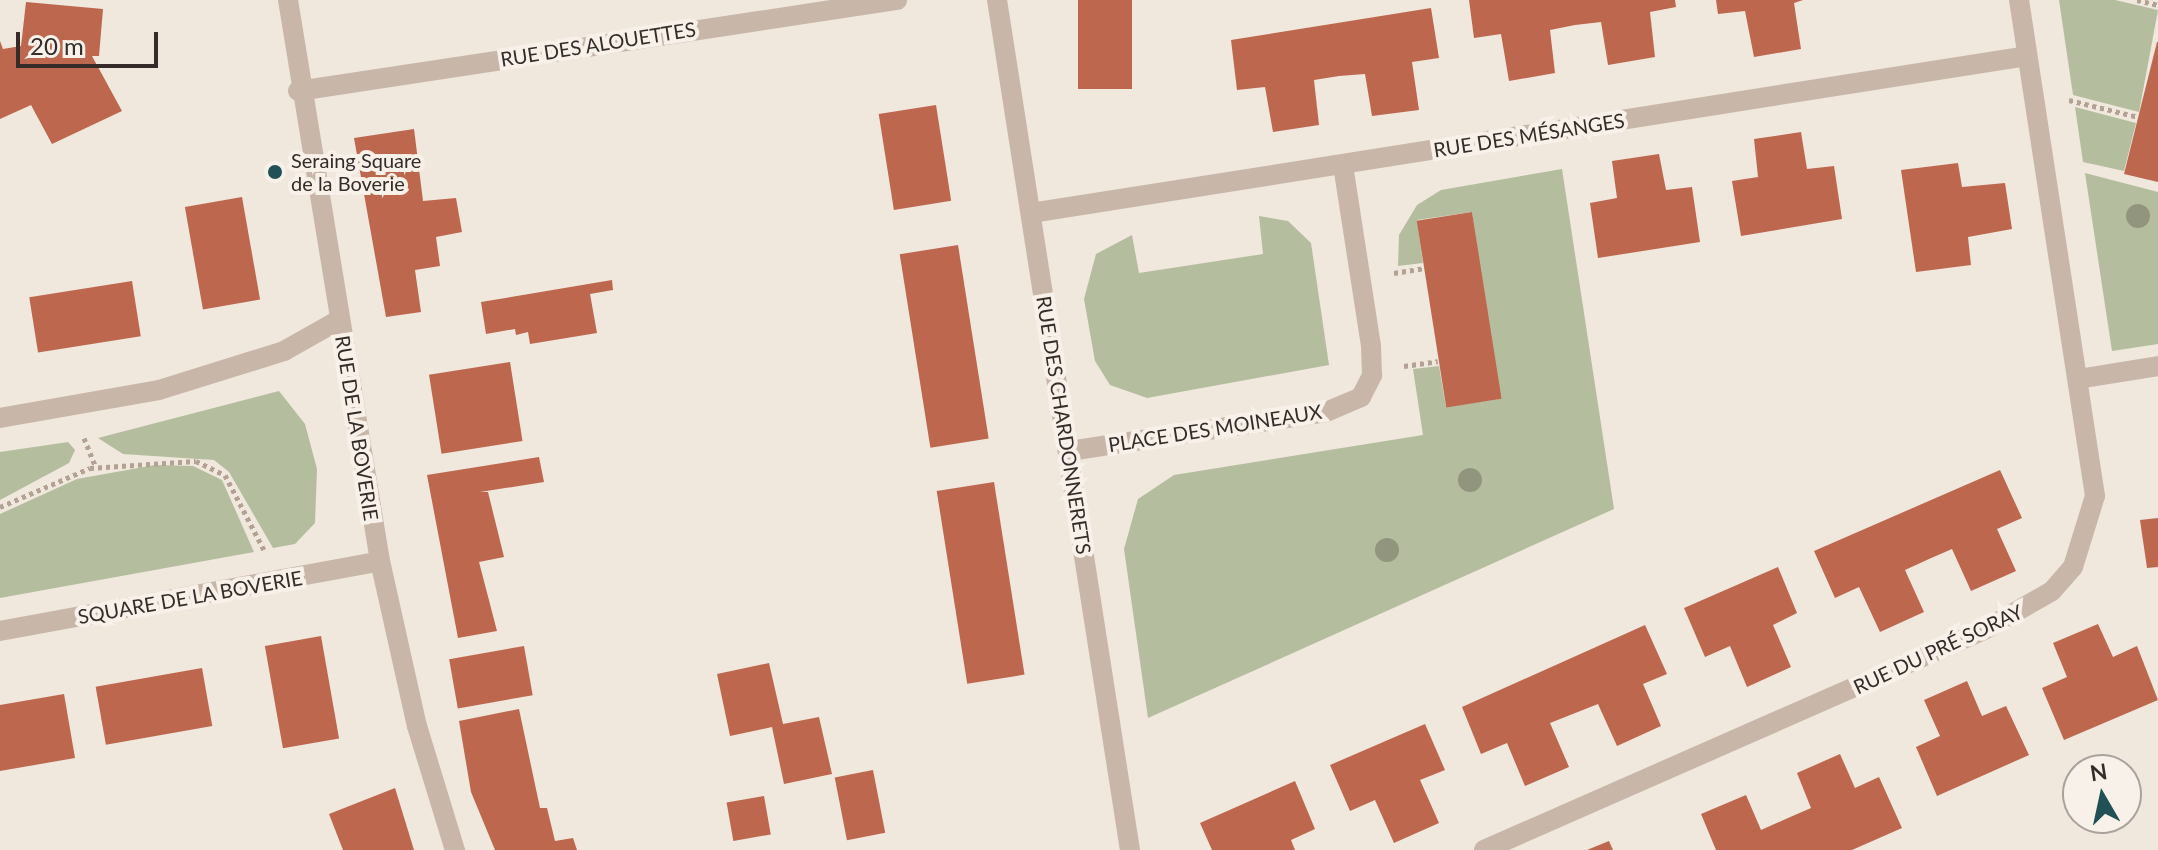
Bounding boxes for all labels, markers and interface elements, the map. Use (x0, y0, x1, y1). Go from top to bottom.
scale bar (20, 16, 162, 66)
street label: RUE DES ALOUETTES (498, 17, 698, 71)
text: 20 m (30, 31, 84, 60)
street label: RUE DES MÉSANGES (1432, 108, 1626, 162)
place label: Seraing Square de la Boverie (291, 148, 421, 195)
marker: Seraing Square de la Boverie (266, 163, 284, 181)
street label: RUE DES CHARDONNERETS (1032, 294, 1096, 556)
street label: RUE DE LA BOVERIE (330, 333, 384, 523)
street label: PLACE DES MOINEAUX (1106, 399, 1324, 457)
street label: SQUARE DE LA BOVERIE (76, 565, 304, 629)
street label: RUE DU PRÉ SORAY (1850, 599, 2026, 699)
north arrow (2062, 754, 2142, 834)
text: N (2088, 757, 2109, 786)

